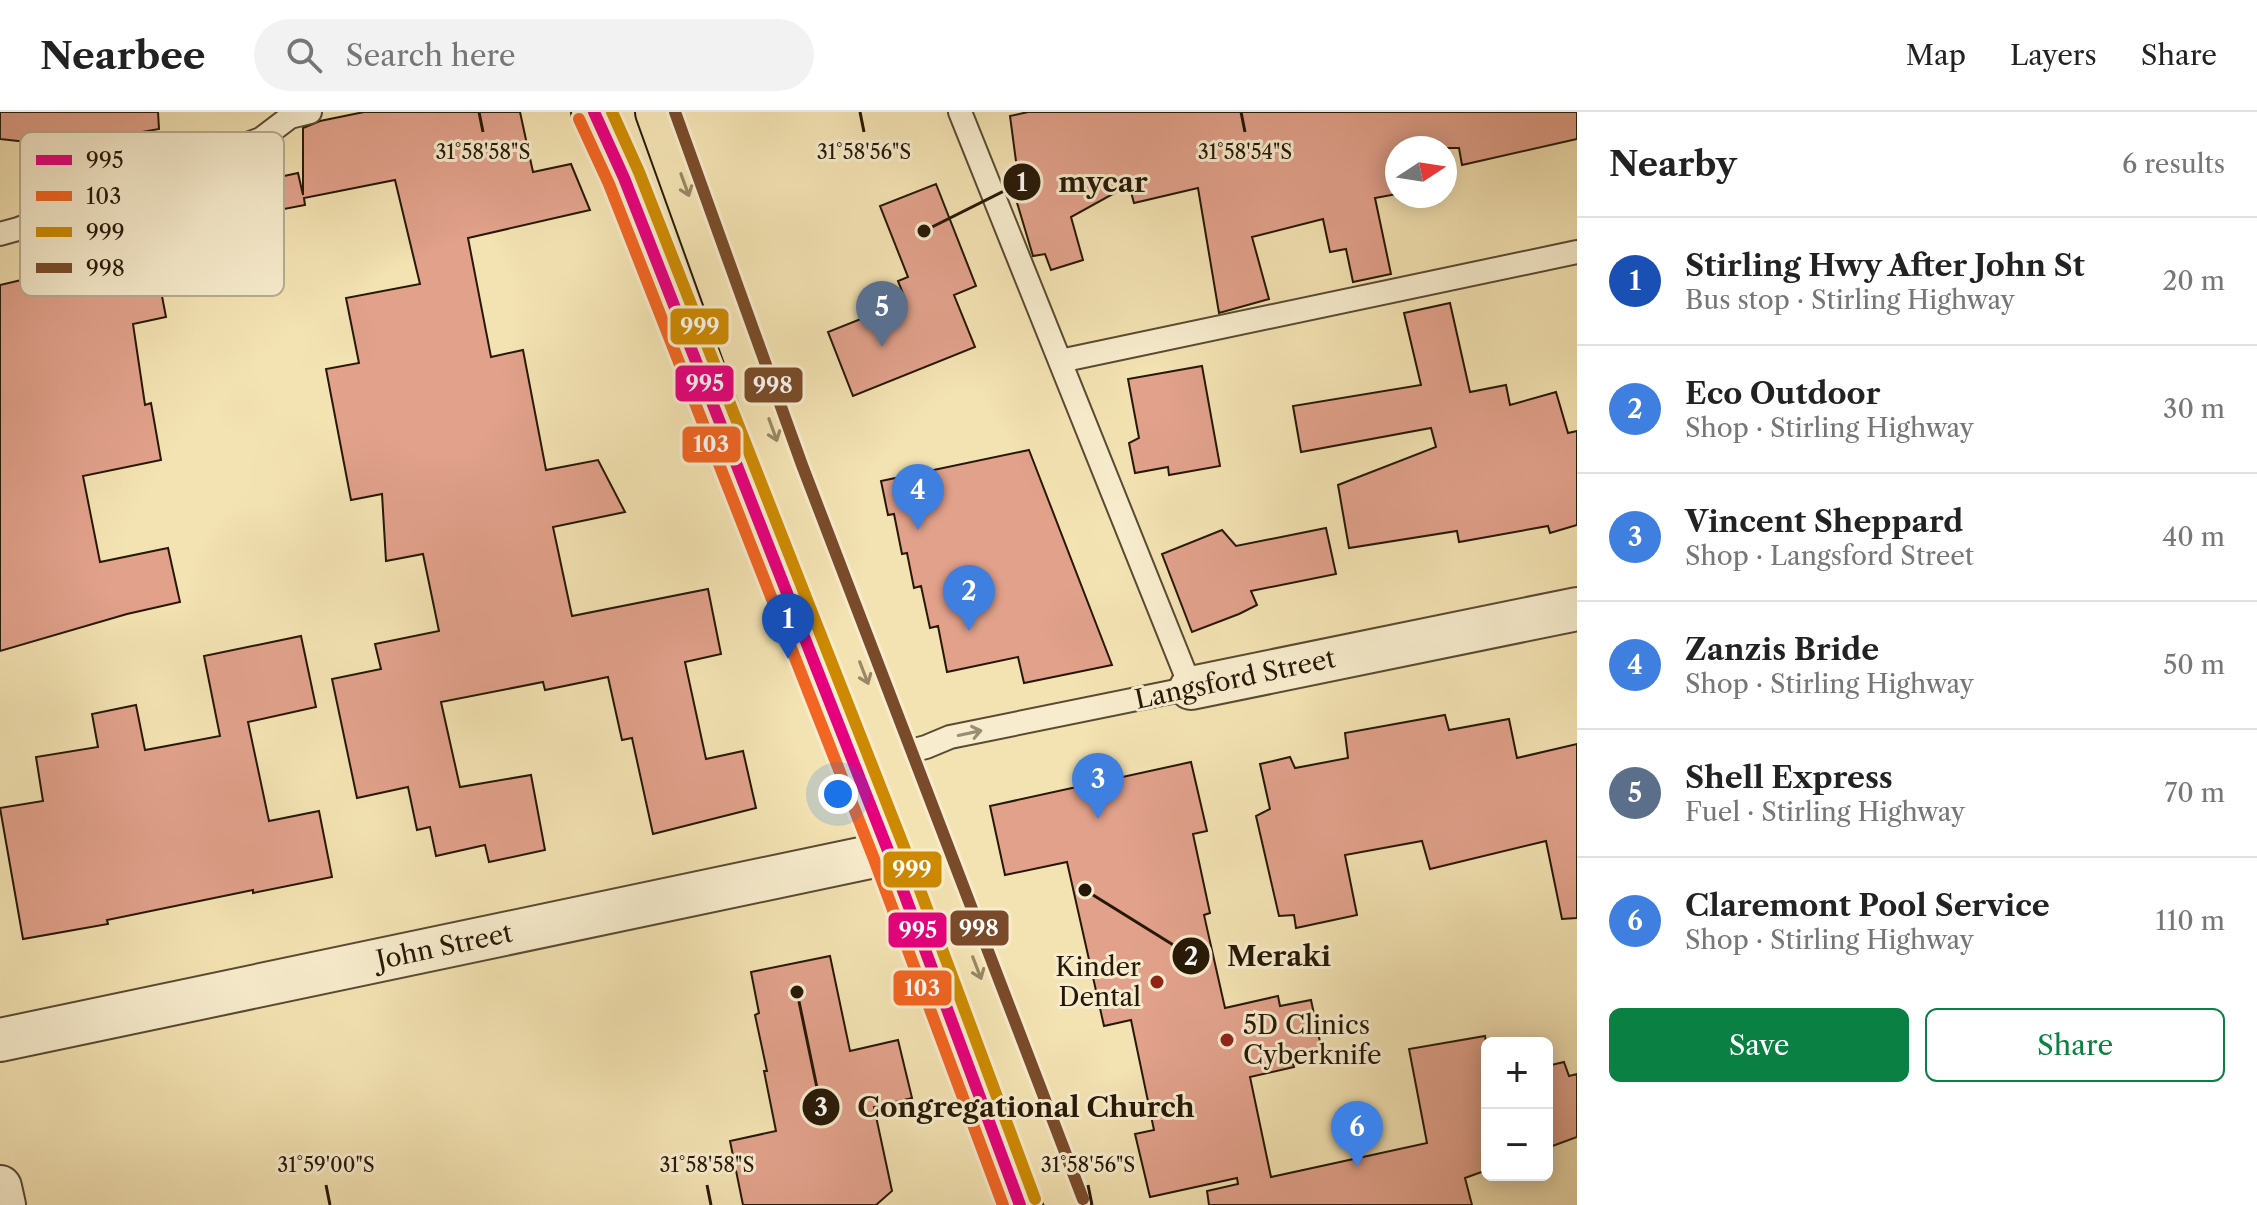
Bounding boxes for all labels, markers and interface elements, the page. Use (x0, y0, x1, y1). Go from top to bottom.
search box (254, 19, 814, 91)
text: Nearbee (40, 32, 206, 79)
icon: search (282, 33, 326, 77)
text: Search here (346, 37, 516, 74)
text: Map (1906, 38, 1966, 72)
text: Layers (2010, 38, 2097, 72)
text: Share (2141, 38, 2217, 72)
legend (20, 132, 284, 296)
north arrow (1385, 136, 1457, 208)
text: 31°58'58"S (436, 140, 530, 164)
text: 31°58'56"S (817, 140, 911, 164)
text: 31°58'54"S (1198, 140, 1292, 164)
text: Nearby (1609, 143, 1737, 185)
text: 995 (86, 147, 124, 174)
text: 6 results (2122, 148, 2225, 180)
callout: mycar (1002, 156, 1164, 208)
text: mycar (1058, 165, 1148, 199)
text: 1 (1017, 168, 1028, 197)
one-way arrow (678, 173, 693, 198)
text: 103 (86, 183, 121, 210)
text: 999 (86, 219, 125, 246)
text: Stirling Hwy After John St (1685, 247, 2085, 284)
text: 998 (86, 255, 125, 282)
text: 1 (1629, 265, 1641, 297)
text: 20 m (2162, 265, 2225, 297)
pin: 5 (856, 281, 908, 347)
text: Bus stop · Stirling Highway (1685, 284, 2015, 316)
line badge: 999 (669, 307, 730, 346)
text: 999 (680, 313, 720, 340)
line badge: 995 (674, 364, 735, 403)
line badge: 998 (743, 366, 804, 404)
text: 995 (686, 370, 724, 397)
text: 998 (753, 372, 793, 399)
text: Eco Outdoor (1685, 375, 1880, 412)
text: 2 (1627, 393, 1643, 425)
text: 30 m (2163, 393, 2225, 425)
text: Shop · Stirling Highway (1685, 412, 1974, 444)
one-way arrow (766, 417, 781, 442)
line badge: 103 (681, 425, 742, 464)
text: 103 (693, 431, 729, 458)
pin: 4 (892, 464, 944, 530)
text: Vincent Sheppard (1685, 503, 1963, 540)
text: 3 (1628, 521, 1642, 553)
text: 40 m (2162, 521, 2225, 553)
text: Shop · Langsford Street (1685, 540, 1974, 572)
pin: 2 (943, 565, 995, 631)
pin: 1 (762, 593, 814, 659)
text: Zanzis Bride (1685, 631, 1879, 668)
street label: Langsford Street (1132, 642, 1339, 716)
text: 4 (1627, 649, 1643, 681)
text: 50 m (2163, 649, 2225, 681)
one-way arrow (858, 661, 872, 685)
text: Shop · Stirling Highway (1685, 668, 1974, 700)
one-way arrow (956, 725, 982, 740)
pin: 3 (1072, 753, 1124, 819)
text: Shell Express (1685, 759, 1893, 796)
your location (818, 774, 858, 814)
text: 5 (1628, 777, 1642, 809)
text: 70 m (2165, 777, 2225, 809)
text: Fuel · Stirling Highway (1685, 796, 1965, 828)
line badge: 999 (882, 850, 943, 889)
text: 999 (892, 856, 932, 883)
text: Claremont Pool Service (1685, 887, 2050, 924)
text: 6 (1627, 905, 1643, 937)
text: 110 m (2156, 905, 2225, 937)
line badge: 998 (949, 909, 1010, 947)
line badge: 995 (887, 911, 948, 949)
text: 998 (959, 915, 999, 942)
street label: John Street (370, 917, 516, 977)
text: 995 (899, 917, 937, 944)
text: Shop · Stirling Highway (1685, 924, 1974, 956)
callout: Meraki (1171, 930, 1347, 982)
text: Meraki (1227, 939, 1331, 973)
text: 2 (1184, 942, 1198, 971)
place label: Kinder Dental (1055, 951, 1141, 1013)
one-way arrow (971, 956, 985, 980)
line badge: 103 (892, 969, 953, 1007)
marker: Kinder Dental (1148, 973, 1166, 991)
text: 103 (904, 975, 940, 1002)
button: Save (1609, 1008, 1909, 1082)
button: Share (1925, 1008, 2225, 1082)
place label: 5D Clinics Cyberknife (1243, 1009, 1381, 1071)
marker: 5D Clinics Cyberknife (1218, 1031, 1236, 1049)
map controls (1481, 1037, 1553, 1181)
button: + (1481, 1037, 1553, 1109)
callout: Congregational Church (801, 1081, 1211, 1133)
text: Congregational Church (857, 1090, 1195, 1124)
text: 3 (814, 1093, 828, 1122)
pin: 6 (1331, 1101, 1383, 1167)
button: − (1481, 1109, 1553, 1181)
text: 31°59'00"S (277, 1153, 375, 1177)
text: 31°58'58"S (660, 1153, 754, 1177)
text: 31°58'56"S (1041, 1153, 1135, 1177)

